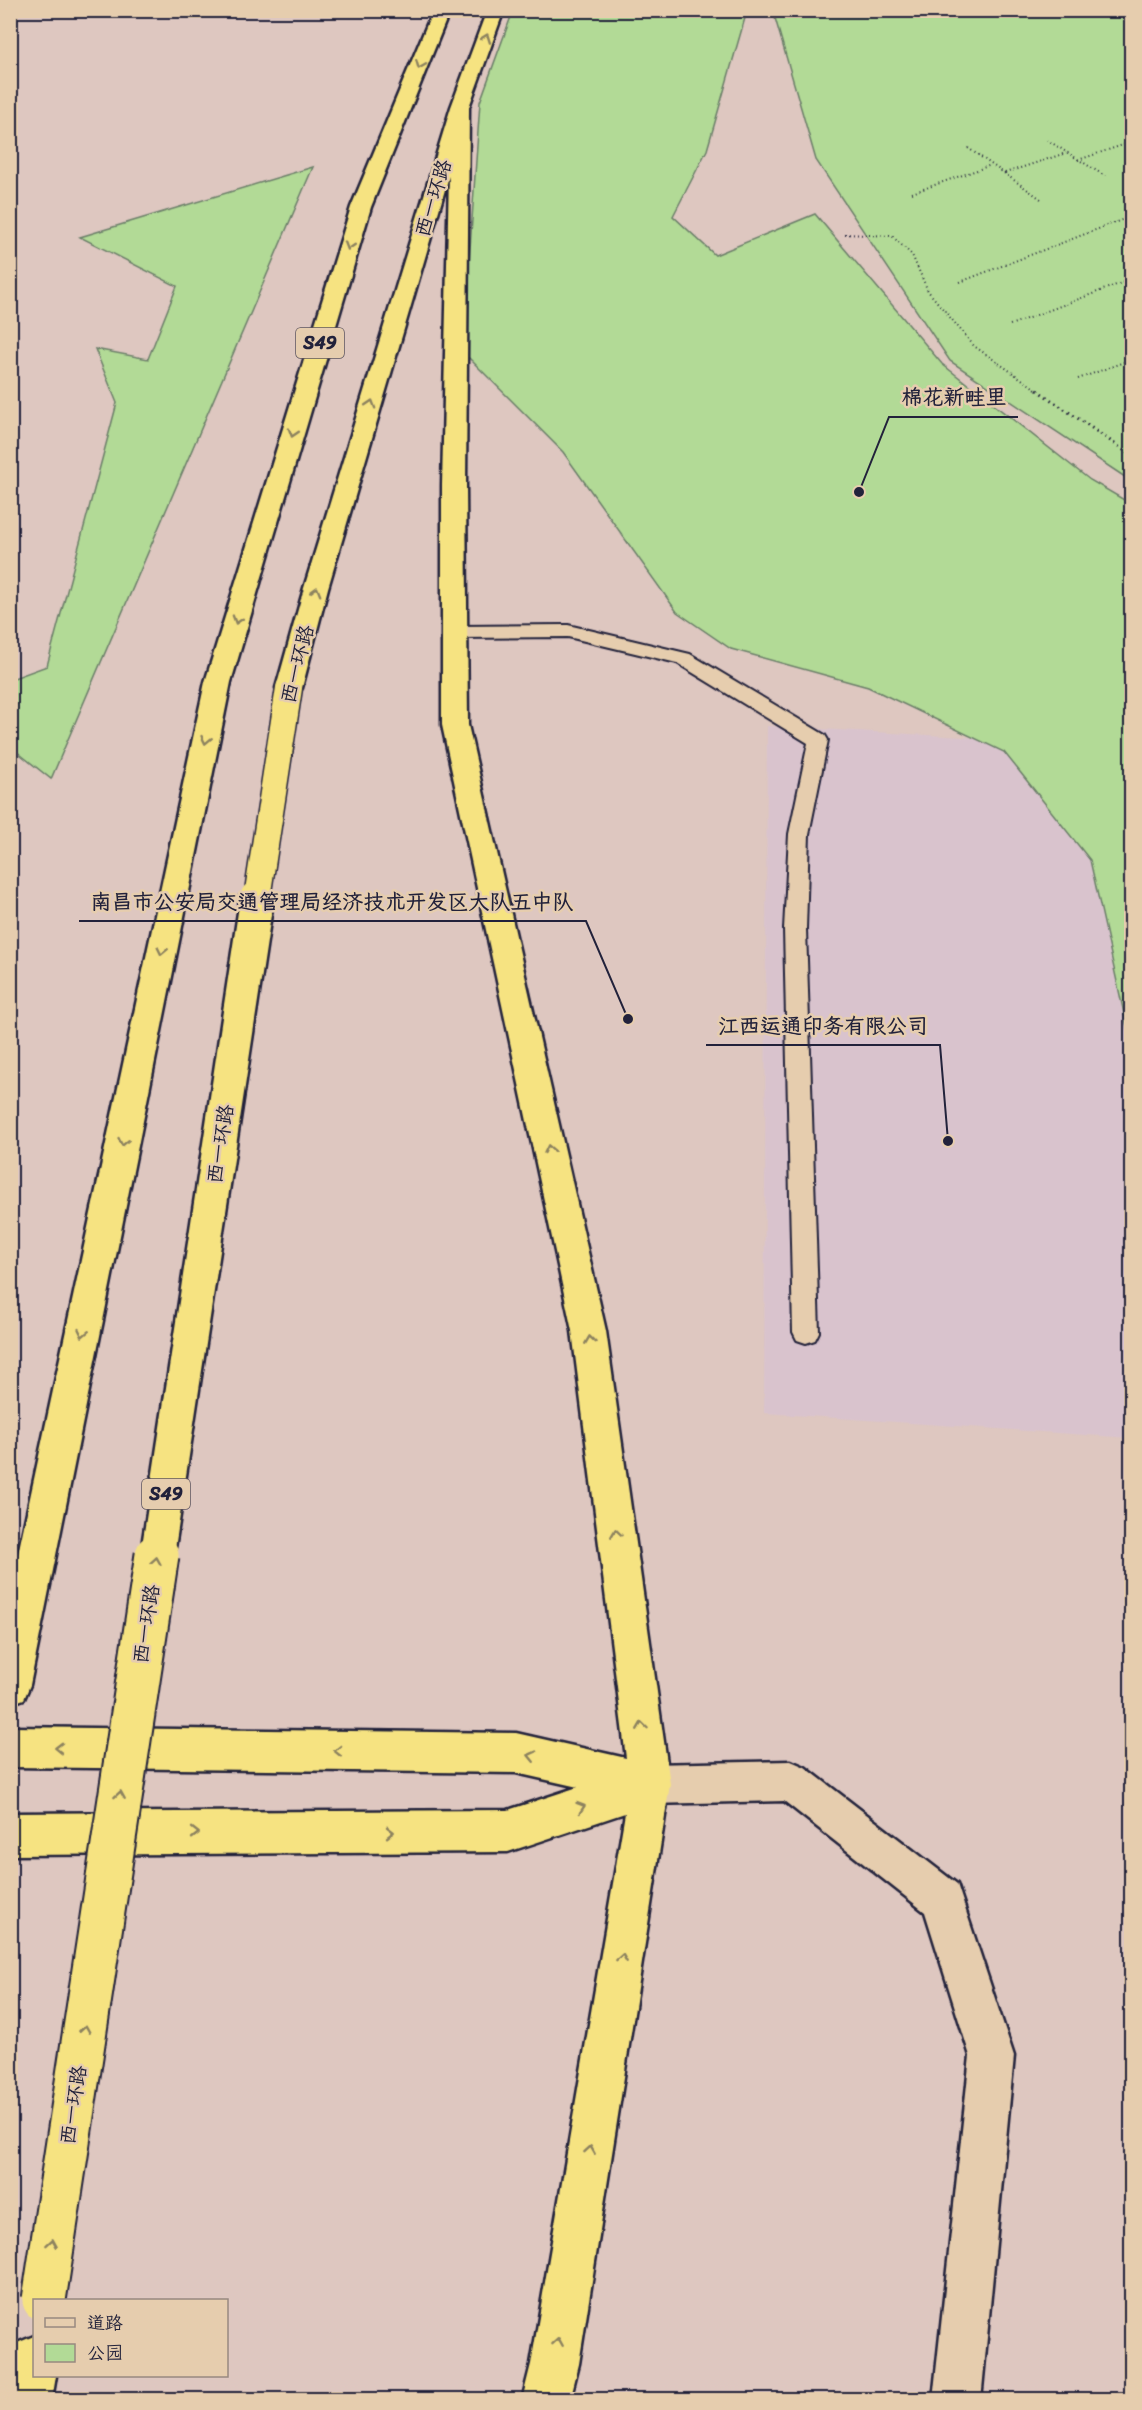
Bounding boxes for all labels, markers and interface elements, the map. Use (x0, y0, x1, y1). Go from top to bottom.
one-way arrow (479, 33, 491, 44)
one-way arrow (415, 58, 427, 69)
street label: 西一环路 (405, 154, 462, 242)
one-way arrow (344, 240, 356, 251)
road number: S49 (296, 328, 344, 358)
callout: 棉花新畦里 (889, 378, 1018, 417)
text: 棉花新畦里 (902, 378, 1007, 416)
one-way arrow (364, 399, 376, 410)
one-way arrow (288, 427, 300, 438)
one-way arrow (308, 586, 321, 596)
one-way arrow (232, 614, 244, 625)
street label: 西一环路 (271, 620, 324, 707)
one-way arrow (200, 734, 213, 744)
callout: 南昌市公安局交通管理局经济技术开发区大队五中队 (79, 882, 586, 921)
text: 南昌市公安局交通管理局经济技术开发区大队五中队 (91, 883, 574, 921)
one-way arrow (156, 946, 169, 956)
callout: 江西运通印务有限公司 (706, 1006, 940, 1045)
text: 江西运通印务有限公司 (718, 1007, 928, 1045)
street label: 西一环路 (197, 1101, 244, 1186)
one-way arrow (117, 1137, 130, 1147)
one-way arrow (543, 1145, 556, 1155)
one-way arrow (77, 1328, 90, 1338)
one-way arrow (584, 1335, 596, 1345)
road number: S49 (142, 1479, 190, 1509)
one-way arrow (611, 1529, 623, 1538)
one-way arrow (150, 1556, 162, 1565)
street label: 西一环路 (123, 1581, 170, 1666)
one-way arrow (637, 1722, 649, 1731)
one-way arrow (54, 1741, 63, 1754)
one-way arrow (333, 1745, 342, 1757)
one-way arrow (527, 1751, 537, 1764)
one-way arrow (114, 1790, 126, 1799)
one-way arrow (575, 1802, 586, 1815)
one-way arrow (385, 1826, 394, 1838)
one-way arrow (190, 1827, 199, 1839)
one-way arrow (615, 1953, 627, 1962)
one-way arrow (78, 2025, 90, 2034)
street label: 西一环路 (50, 2062, 97, 2147)
one-way arrow (583, 2145, 596, 2155)
one-way arrow (46, 2238, 58, 2247)
legend (33, 2299, 228, 2377)
text: 道路 (87, 2307, 123, 2339)
text: 公园 (87, 2337, 123, 2369)
one-way arrow (552, 2338, 564, 2347)

